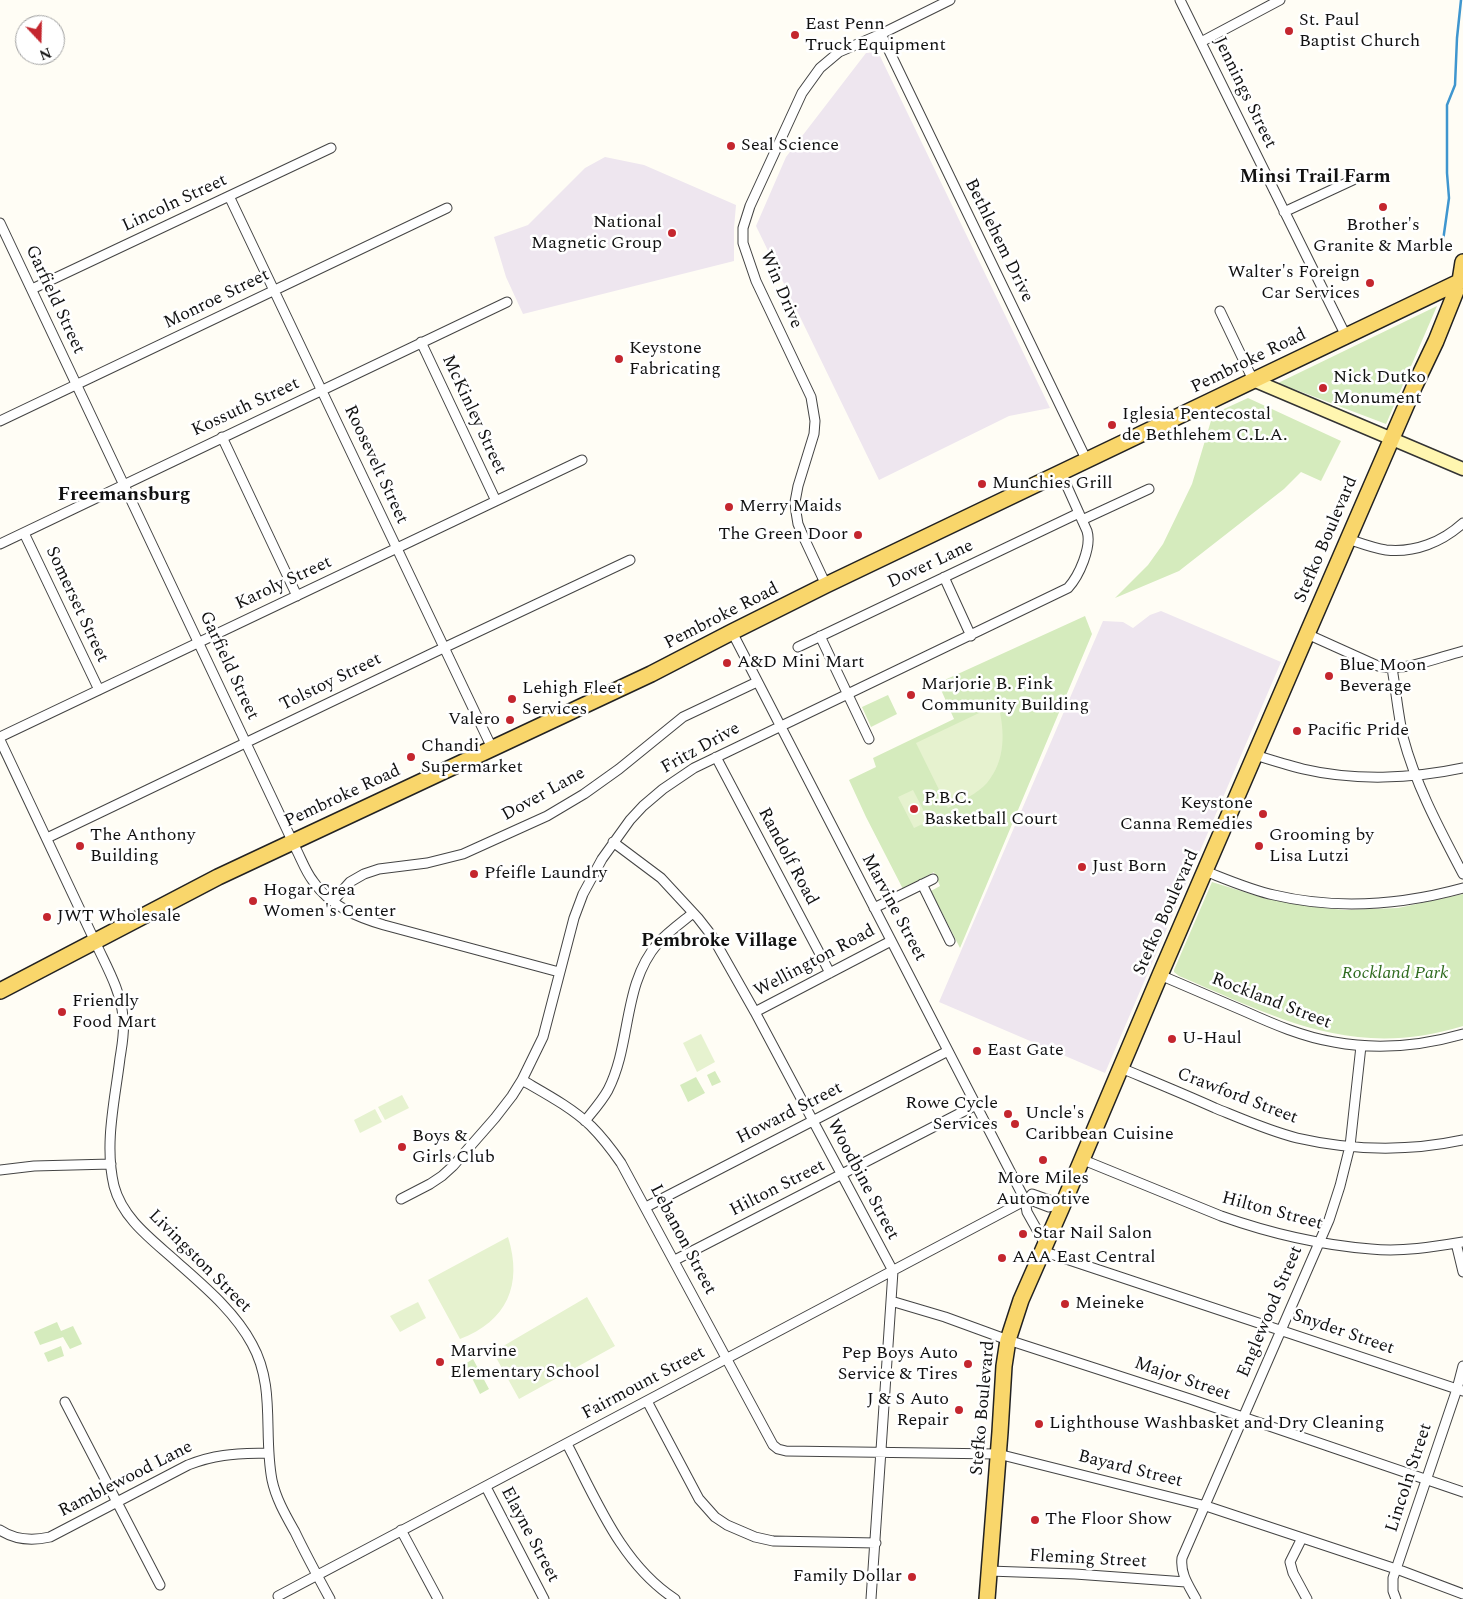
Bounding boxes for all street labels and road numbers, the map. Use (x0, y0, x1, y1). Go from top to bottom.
street label: Jennings Street (1208, 34, 1280, 152)
street label: Lincoln Street (119, 170, 231, 238)
street label: Bethlehem Drive (959, 176, 1037, 306)
street label: Garfield Street (19, 242, 89, 358)
street label: Win Drive (754, 248, 806, 332)
street label: Monroe Street (161, 265, 273, 335)
street label: Pembroke Road (1188, 325, 1310, 399)
street label: McKinley Street (436, 352, 510, 478)
street label: Kossuth Street (189, 374, 303, 442)
street label: Roosevelt Street (338, 402, 412, 528)
street label: Stefko Boulevard (1291, 473, 1363, 607)
street label: Dover Lane (885, 536, 977, 594)
street label: Somerset Street (40, 544, 112, 666)
street label: Karoly Street (232, 552, 336, 616)
street label: Pembroke Road (661, 579, 783, 655)
street label: Garfield Street (193, 608, 263, 724)
street label: Tolstoy Street (277, 649, 385, 717)
street label: Fritz Drive (658, 718, 744, 780)
street label: Pembroke Road (282, 761, 404, 833)
street label: Dover Lane (499, 763, 589, 827)
street label: Randolf Road (752, 804, 822, 910)
street label: Stefko Boulevard (1130, 847, 1204, 979)
street label: Marvine Street (856, 851, 930, 965)
street label: Wellington Road (751, 921, 879, 1003)
street label: Rockland Street (1208, 969, 1334, 1035)
street label: Crawford Street (1174, 1064, 1300, 1130)
street label: Howard Street (734, 1078, 846, 1150)
street label: Woodbine Street (821, 1116, 903, 1244)
street label: Hilton Street (727, 1156, 829, 1222)
street label: Lebanon Street (644, 1181, 720, 1299)
street label: Hilton Street (1219, 1188, 1325, 1236)
street label: Livingston Street (143, 1206, 255, 1318)
street label: Englewood Street (1234, 1243, 1308, 1381)
street label: Snyder Street (1289, 1306, 1397, 1360)
street label: Stefko Boulevard (967, 1340, 1001, 1476)
street label: Fairmount Street (579, 1343, 709, 1425)
street label: Major Street (1131, 1353, 1233, 1407)
street label: Lincoln Street (1382, 1421, 1438, 1535)
street label: Ramblewood Lane (55, 1437, 197, 1523)
street label: Bayard Street (1076, 1447, 1184, 1493)
street label: Elayne Street (495, 1483, 563, 1587)
street label: Fleming Street (1029, 1546, 1147, 1574)

